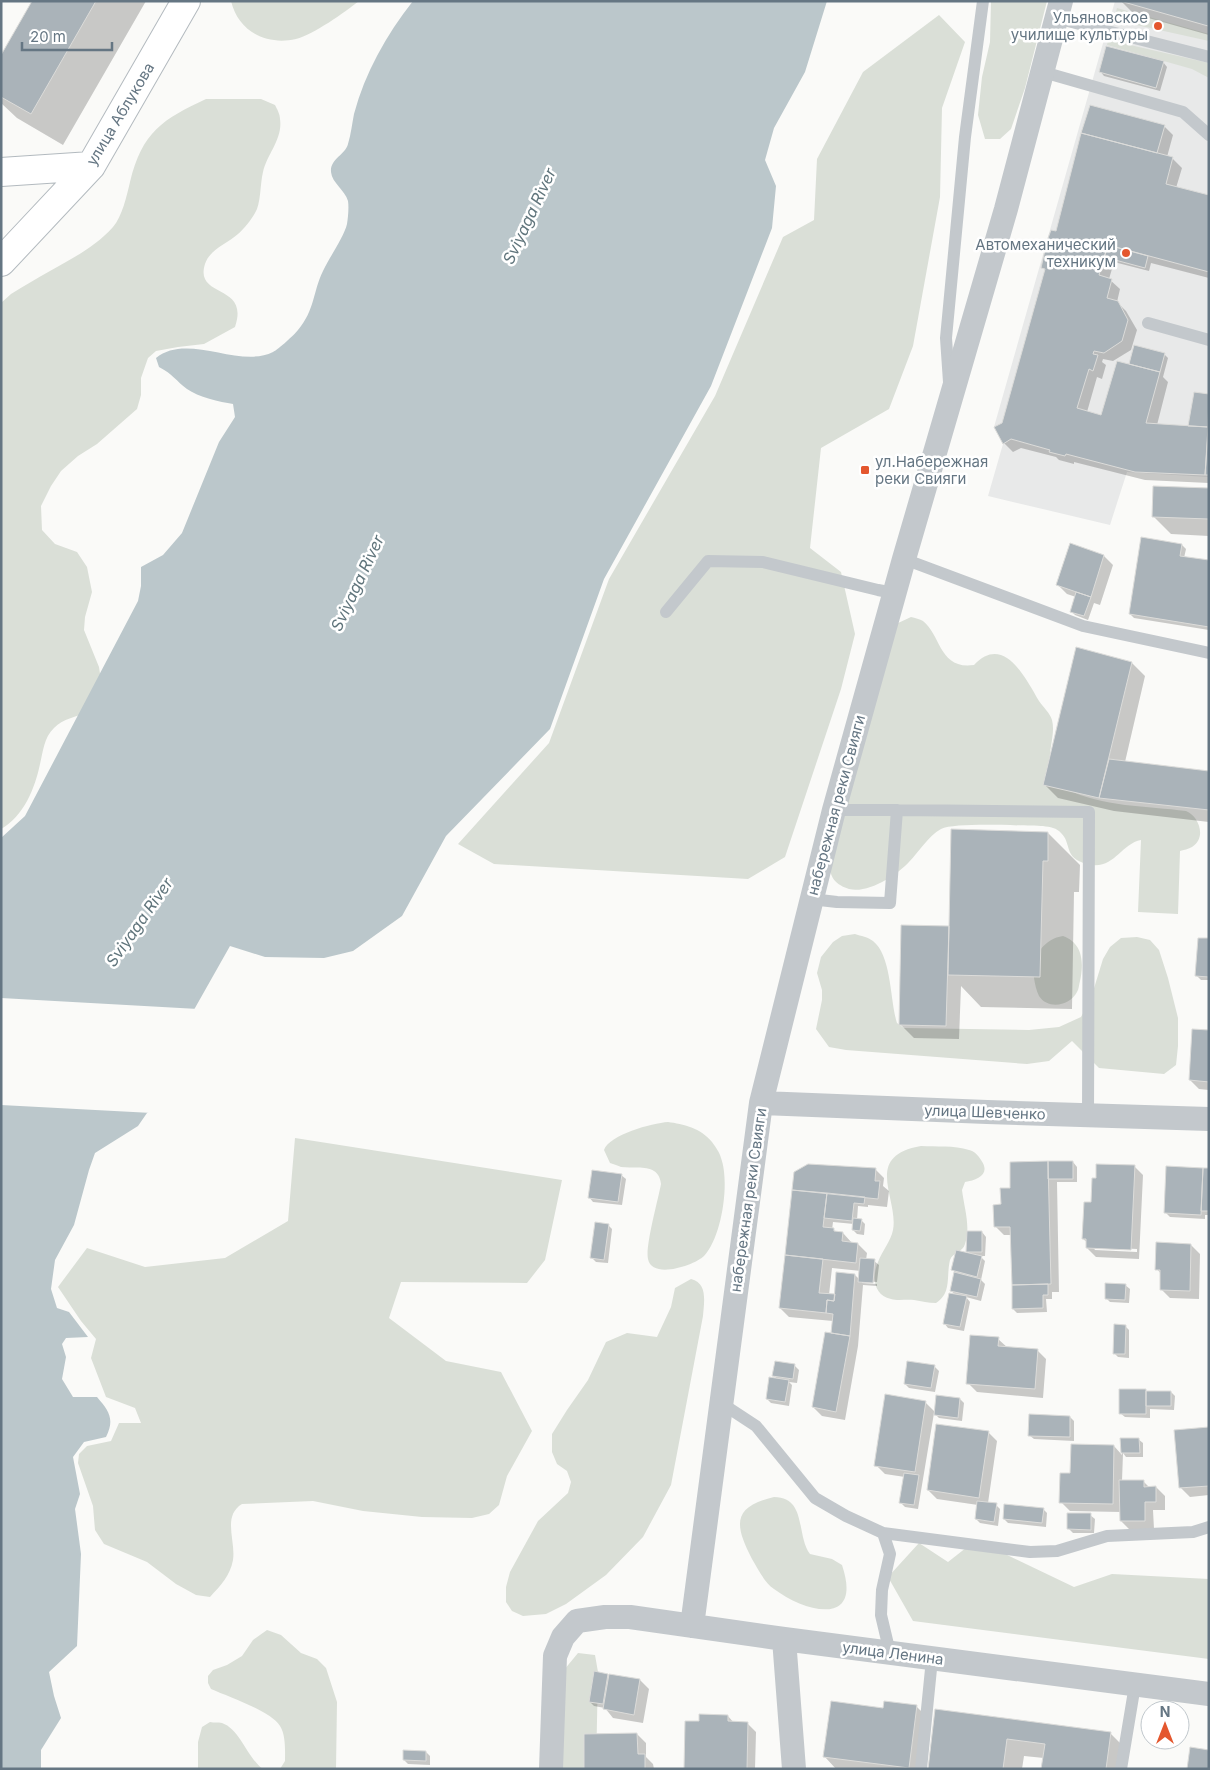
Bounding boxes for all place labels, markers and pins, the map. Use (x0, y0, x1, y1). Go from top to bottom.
place label: Ульяновское училище культуры (1011, 8, 1148, 44)
marker: Ульяновское училище культуры (1152, 20, 1164, 32)
place label: Автомеханический техникум (975, 235, 1116, 271)
marker: Автомеханический техникум (1120, 247, 1132, 259)
place label: ул.Набережная реки Свияги (875, 452, 988, 488)
marker: ул.Набережная реки Свияги (859, 464, 871, 476)

